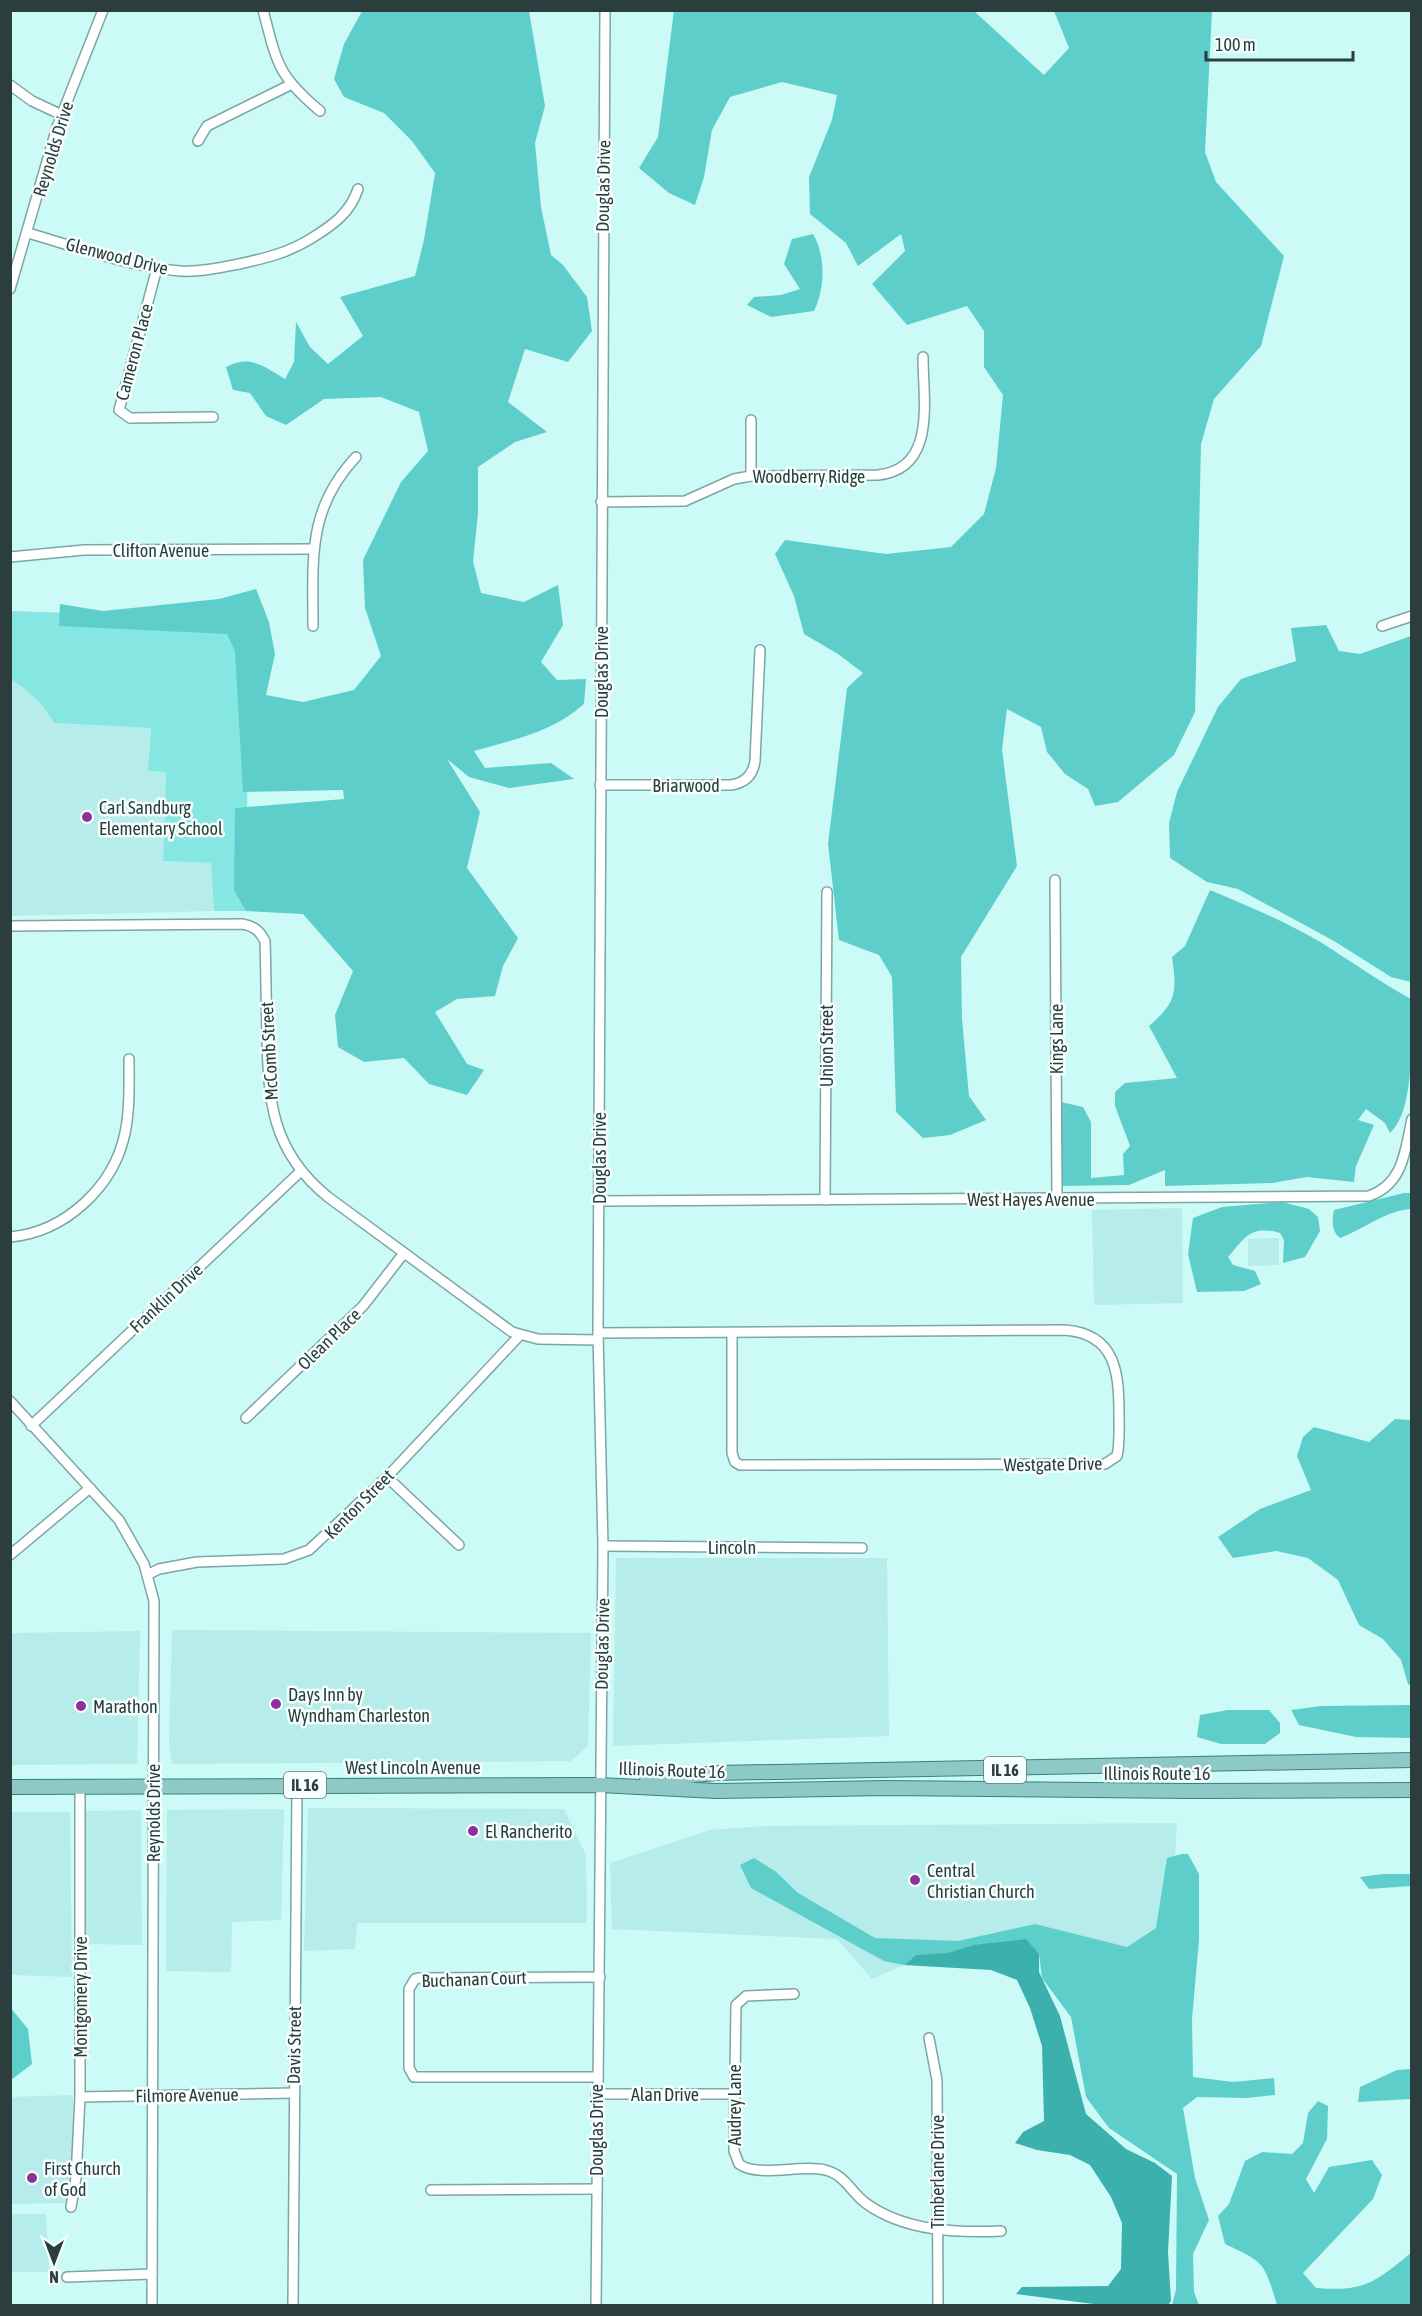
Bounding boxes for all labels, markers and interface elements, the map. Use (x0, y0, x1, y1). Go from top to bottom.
scale bar (1206, 24, 1353, 62)
text: 100 m (1215, 34, 1256, 55)
street label: Reynolds Drive (29, 99, 77, 199)
street label: Douglas Drive (592, 140, 614, 232)
street label: Glenwood Drive (64, 233, 170, 279)
street label: Cameron Place (111, 301, 157, 403)
street label: Woodberry Ridge (753, 466, 865, 487)
street label: Clifton Avenue (113, 540, 209, 561)
street label: Douglas Drive (591, 626, 612, 718)
street label: Briarwood (652, 775, 720, 796)
place label: Carl Sandburg Elementary School (99, 797, 223, 839)
marker: Carl Sandburg Elementary School (80, 810, 94, 824)
street label: McComb Street (256, 1001, 282, 1101)
street label: Kings Lane (1046, 1004, 1067, 1074)
street label: Union Street (816, 1005, 837, 1087)
street label: Douglas Drive (589, 1112, 610, 1204)
street label: West Hayes Avenue (967, 1189, 1095, 1210)
street label: Franklin Drive (125, 1259, 207, 1337)
street label: Olean Place (293, 1304, 365, 1374)
street label: Westgate Drive (1004, 1453, 1102, 1475)
street label: Kenton Street (320, 1465, 398, 1543)
street label: Lincoln (708, 1537, 756, 1558)
street label: Douglas Drive (591, 1598, 613, 1690)
place label: Days Inn by Wyndham Charleston (288, 1684, 430, 1726)
place label: Marathon (93, 1696, 158, 1717)
marker: Days Inn by Wyndham Charleston (269, 1697, 283, 1711)
marker: Marathon (74, 1699, 88, 1713)
street label: West Lincoln Avenue (345, 1757, 481, 1778)
road number: IL 16 (984, 1757, 1026, 1783)
street label: Illinois Route 16 (618, 1758, 726, 1782)
street label: Illinois Route 16 (1103, 1763, 1211, 1784)
street label: Reynolds Drive (143, 1764, 164, 1862)
road number: IL 16 (284, 1772, 326, 1798)
place label: El Rancherito (485, 1821, 572, 1842)
marker: El Rancherito (466, 1824, 480, 1838)
place label: Central Christian Church (927, 1860, 1035, 1902)
marker: Central Christian Church (908, 1873, 922, 1887)
street label: Montgomery Drive (70, 1936, 91, 2058)
street label: Buchanan Court (421, 1967, 527, 1991)
street label: Davis Street (283, 2006, 305, 2084)
street label: Audrey Lane (724, 2064, 745, 2146)
street label: Filmore Avenue (135, 2084, 239, 2106)
street label: Douglas Drive (586, 2084, 607, 2176)
street label: Alan Drive (631, 2084, 699, 2105)
street label: Timberlane Drive (927, 2115, 948, 2229)
place label: First Church of God (44, 2158, 121, 2200)
marker: First Church of God (25, 2171, 39, 2185)
north arrow (24, 2232, 84, 2292)
text: N (49, 2268, 59, 2286)

